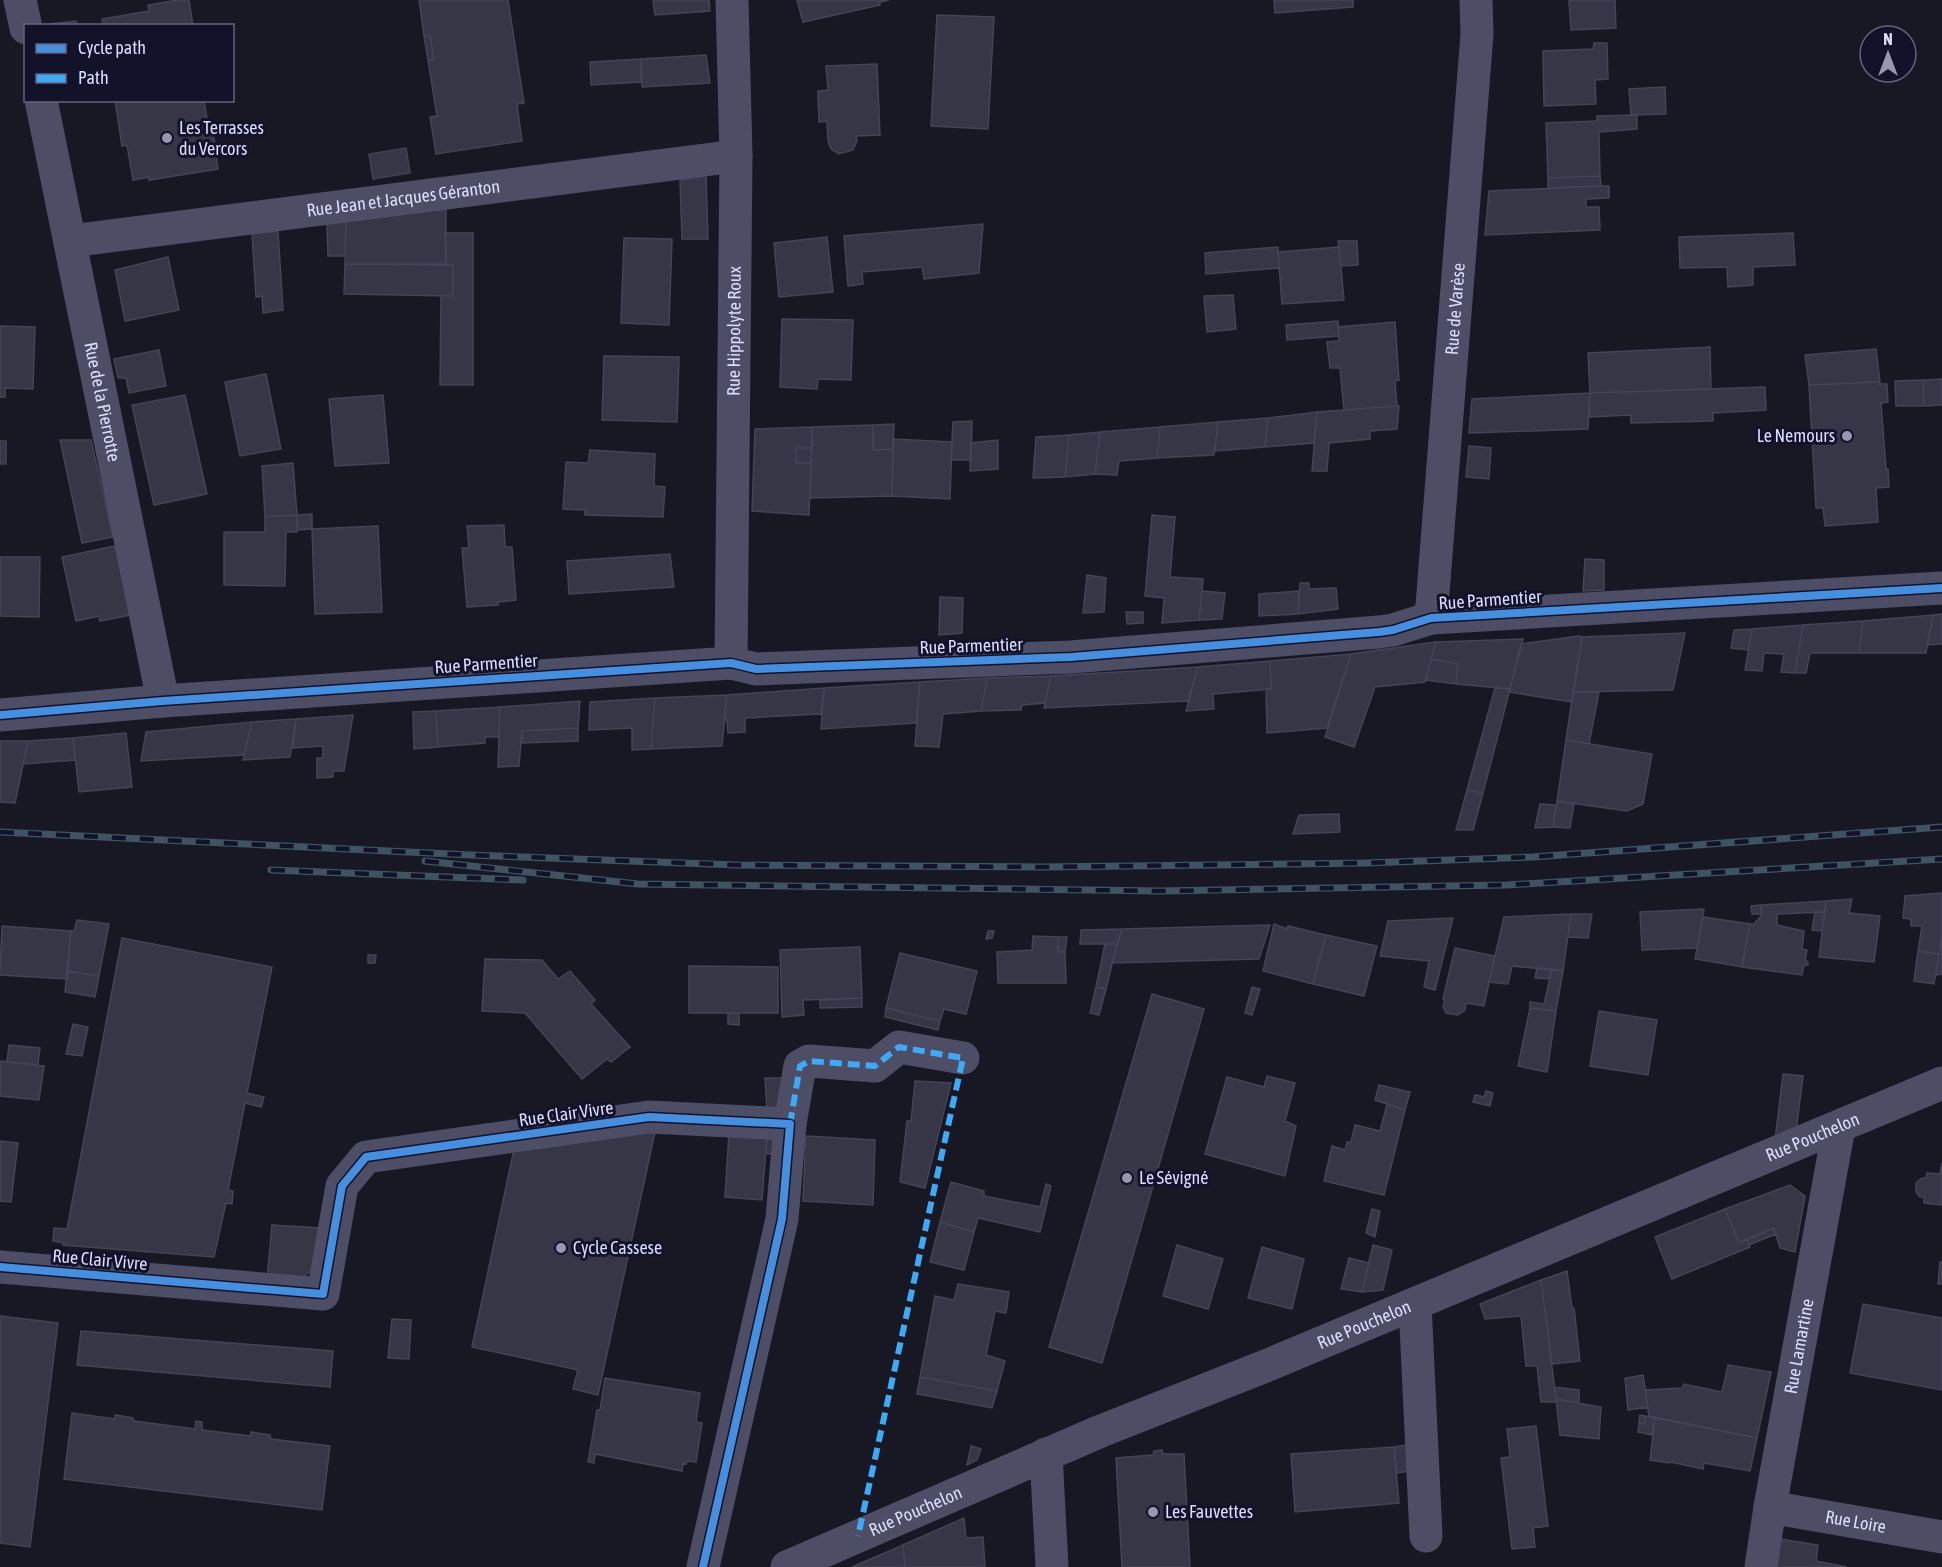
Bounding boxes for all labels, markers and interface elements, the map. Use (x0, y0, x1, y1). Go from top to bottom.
legend (24, 24, 234, 102)
north arrow (1858, 24, 1918, 84)
text: N (1883, 30, 1893, 48)
text: Cycle path (78, 37, 146, 58)
text: Path (78, 67, 109, 88)
place label: Les Terrasses du Vercors (179, 117, 264, 159)
marker: Les Terrasses du Vercors (160, 131, 174, 145)
street label: Rue Jean et Jacques Géranton (305, 175, 501, 221)
street label: Rue de Varèse (1441, 262, 1469, 356)
street label: Rue Hippolyte Roux (723, 266, 745, 396)
street label: Rue de la Pierrotte (80, 340, 125, 463)
place label: Le Nemours (1757, 425, 1835, 446)
marker: Le Nemours (1840, 429, 1854, 443)
street label: Rue Parmentier (1438, 585, 1543, 614)
street label: Rue Parmentier (919, 633, 1024, 658)
street label: Rue Parmentier (434, 649, 539, 678)
street label: Rue Clair Vivre (517, 1096, 615, 1131)
street label: Rue Pouchelon (1762, 1108, 1862, 1166)
place label: Le Sévigné (1139, 1167, 1208, 1188)
marker: Le Sévigné (1120, 1171, 1134, 1185)
place label: Cycle Cassese (573, 1237, 662, 1258)
marker: Cycle Cassese (554, 1241, 568, 1255)
street label: Rue Clair Vivre (52, 1245, 148, 1274)
street label: Rue Pouchelon (1314, 1295, 1414, 1353)
street label: Rue Lamartine (1780, 1297, 1818, 1396)
street label: Rue Pouchelon (865, 1481, 965, 1540)
place label: Les Fauvettes (1165, 1501, 1253, 1522)
marker: Les Fauvettes (1146, 1505, 1160, 1519)
street label: Rue Loire (1824, 1506, 1888, 1537)

